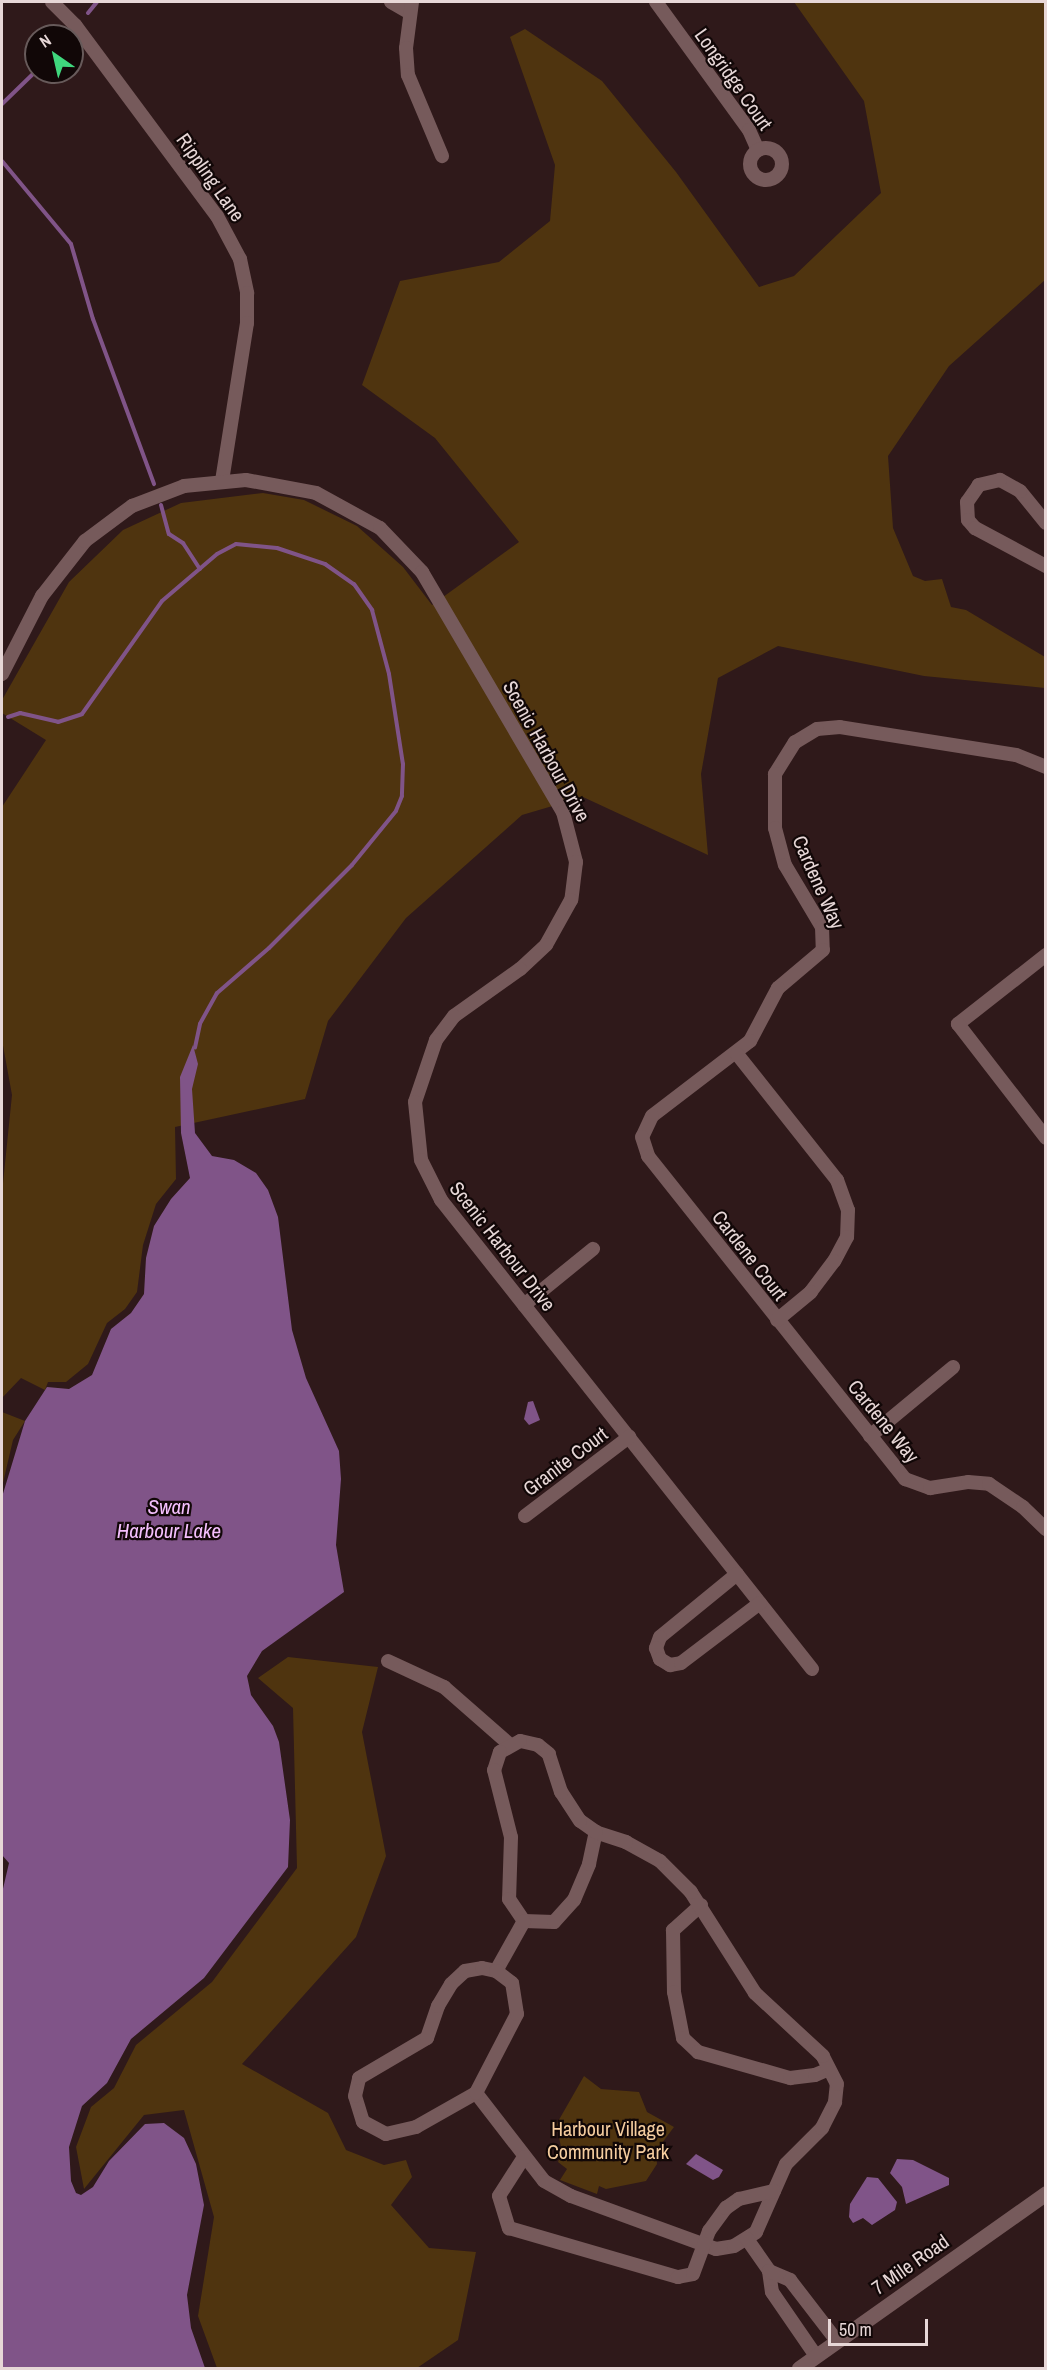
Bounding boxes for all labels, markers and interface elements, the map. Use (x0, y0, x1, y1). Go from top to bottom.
north arrow (24, 24, 84, 84)
street label: Longridge Court (690, 24, 778, 134)
text: N (35, 29, 55, 53)
street label: Rippling Lane (172, 128, 250, 226)
street label: Scenic Harbour Drive (498, 676, 596, 826)
street label: Cardene Way (788, 832, 850, 932)
street label: Scenic Harbour Drive (445, 1176, 561, 1316)
street label: Cardene Court (707, 1205, 793, 1305)
street label: Cardene Way (843, 1375, 925, 1467)
street label: Granite Court (518, 1422, 612, 1500)
water label: Swan Harbour Lake (117, 1494, 221, 1544)
park label: Harbour Village Community Park (547, 2116, 669, 2163)
street label: 7 Mile Road (867, 2229, 953, 2299)
scale bar (831, 2307, 932, 2345)
text: 50 m (839, 2317, 872, 2342)

